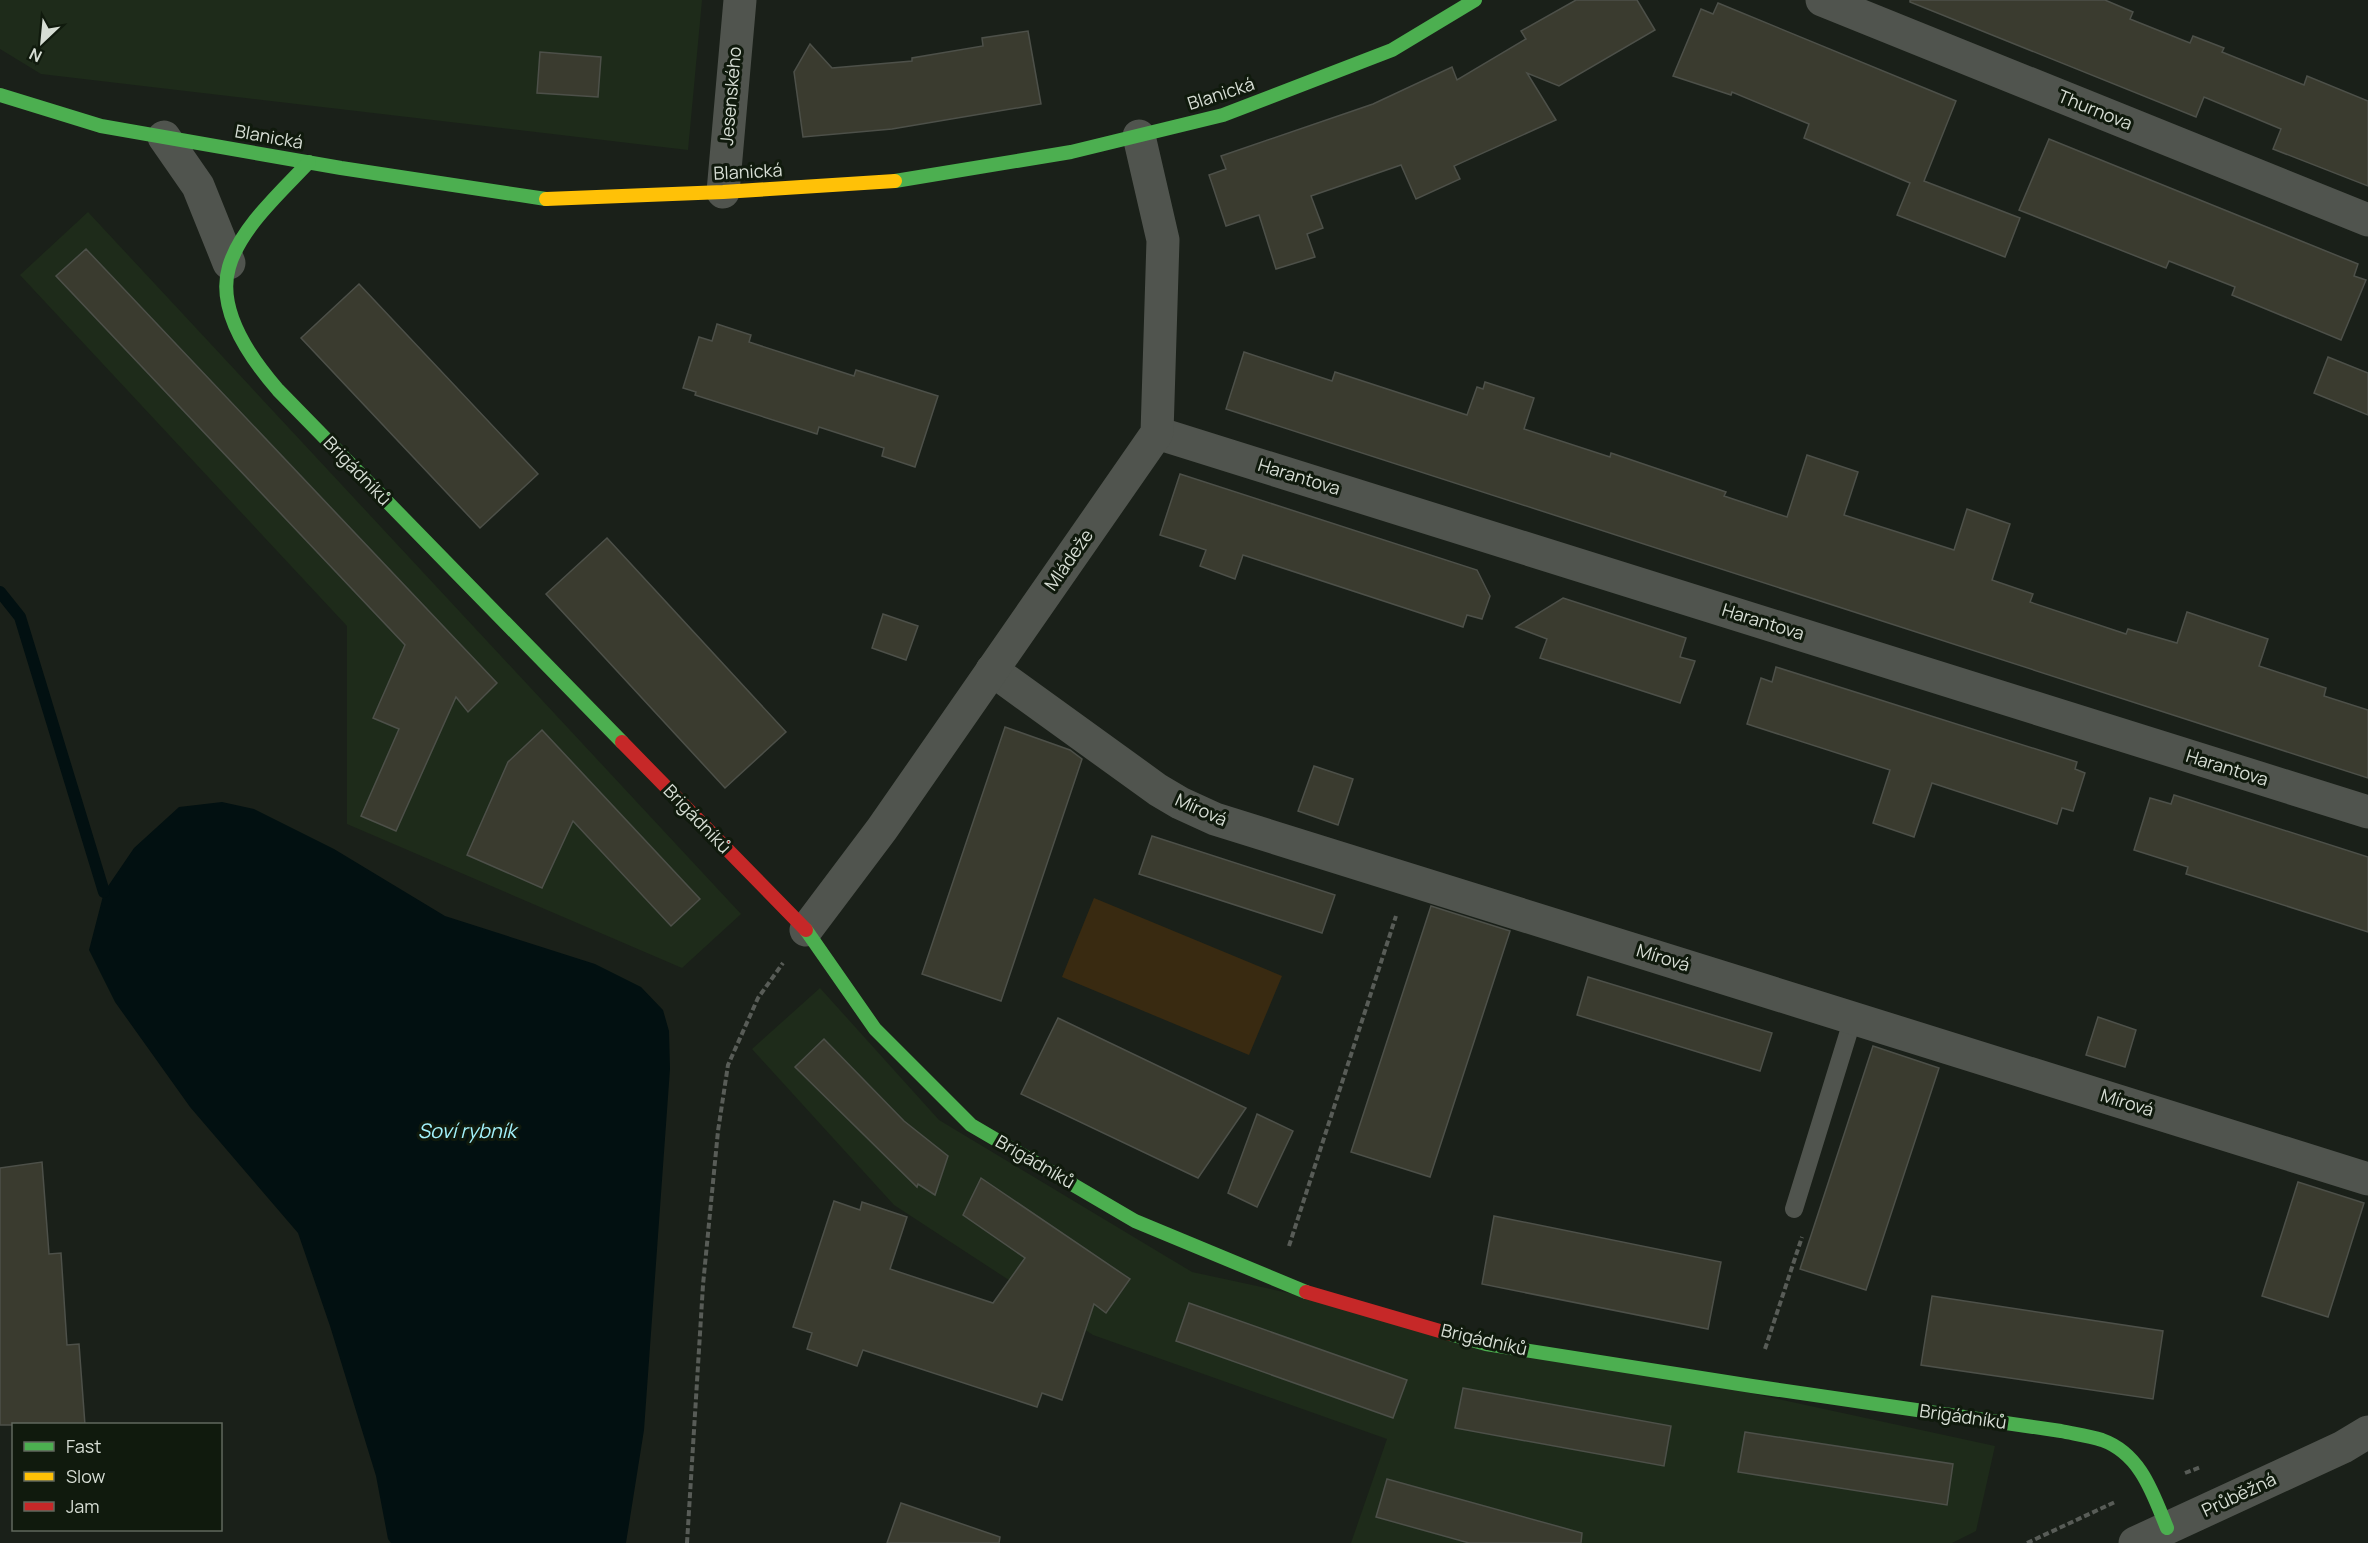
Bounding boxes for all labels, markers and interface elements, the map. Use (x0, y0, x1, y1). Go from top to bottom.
north arrow (12, 12, 72, 72)
text: N (25, 43, 45, 68)
street label: Jesenského (714, 45, 746, 146)
street label: Blanická (1184, 71, 1257, 115)
street label: Thurnova (2055, 83, 2136, 135)
street label: Blanická (233, 118, 305, 154)
street label: Blanická (713, 157, 783, 185)
street label: Brigádníků (319, 430, 397, 510)
street label: Harantova (1255, 452, 1343, 500)
street label: Mládeže (1038, 524, 1098, 595)
street label: Harantova (1719, 597, 1807, 645)
street label: Harantova (2183, 743, 2271, 791)
street label: Brigádníků (659, 778, 737, 858)
street label: Mírová (1172, 787, 1231, 831)
street label: Mírová (1634, 938, 1693, 976)
street label: Mírová (2098, 1083, 2157, 1121)
water label: Soví rybník (418, 1117, 519, 1144)
street label: Brigádníků (992, 1129, 1079, 1193)
street label: Brigádníků (1439, 1317, 1530, 1361)
street label: Brigádníků (1918, 1398, 2008, 1434)
legend (12, 1423, 222, 1531)
text: Fast (66, 1434, 101, 1458)
text: Slow (66, 1464, 106, 1488)
street label: Průběžná (2198, 1466, 2280, 1522)
text: Jam (66, 1494, 100, 1518)

